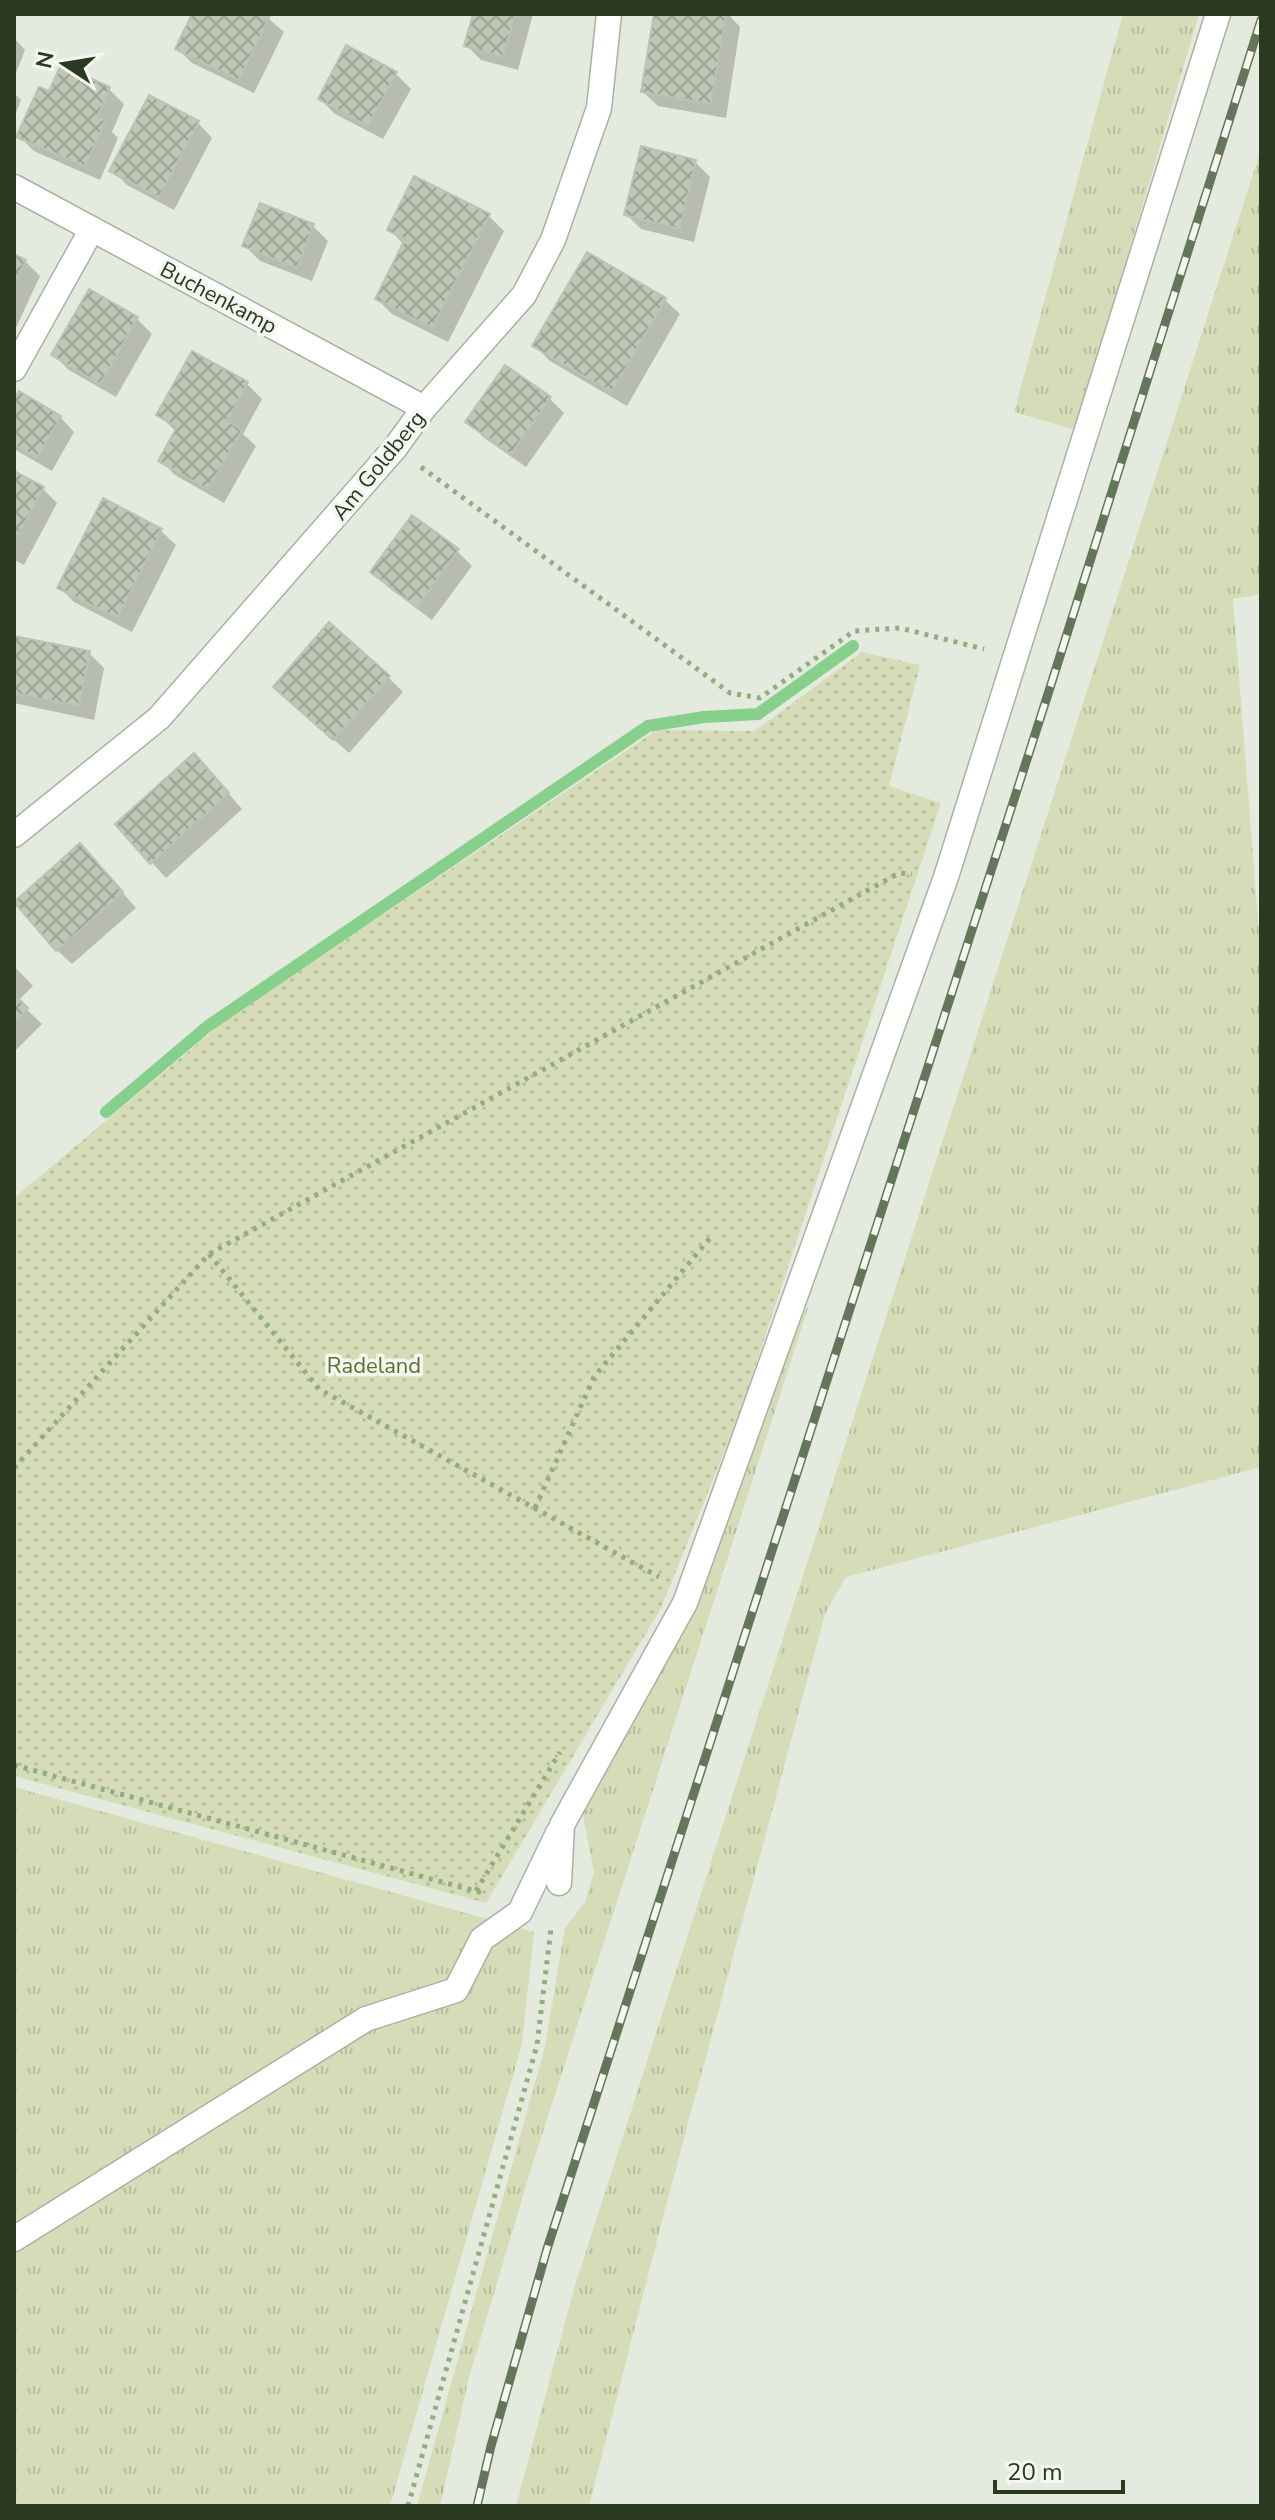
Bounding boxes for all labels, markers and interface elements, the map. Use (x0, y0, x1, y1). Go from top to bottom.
north arrow (24, 24, 104, 104)
text: N (29, 49, 62, 71)
street label: Buchenkamp (155, 255, 282, 341)
street label: Am Goldberg (325, 404, 432, 527)
park label: Radeland (327, 1351, 421, 1381)
scale bar (995, 2444, 1123, 2494)
text: 20 m (1007, 2456, 1063, 2488)

